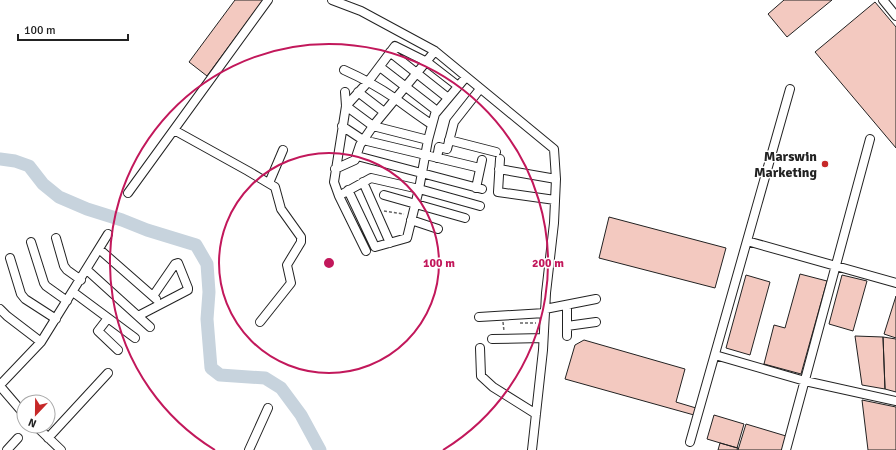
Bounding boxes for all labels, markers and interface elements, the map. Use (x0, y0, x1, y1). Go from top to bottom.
scale bar (18, 16, 128, 42)
text: 100 m (24, 23, 56, 38)
place label: Marswin Marketing (754, 148, 817, 181)
marker: Marswin Marketing (820, 159, 830, 169)
centre of rings (322, 256, 336, 270)
text: 100 m (423, 256, 455, 271)
text: 200 m (532, 256, 564, 271)
north arrow (16, 394, 56, 434)
text: N (26, 415, 38, 430)

